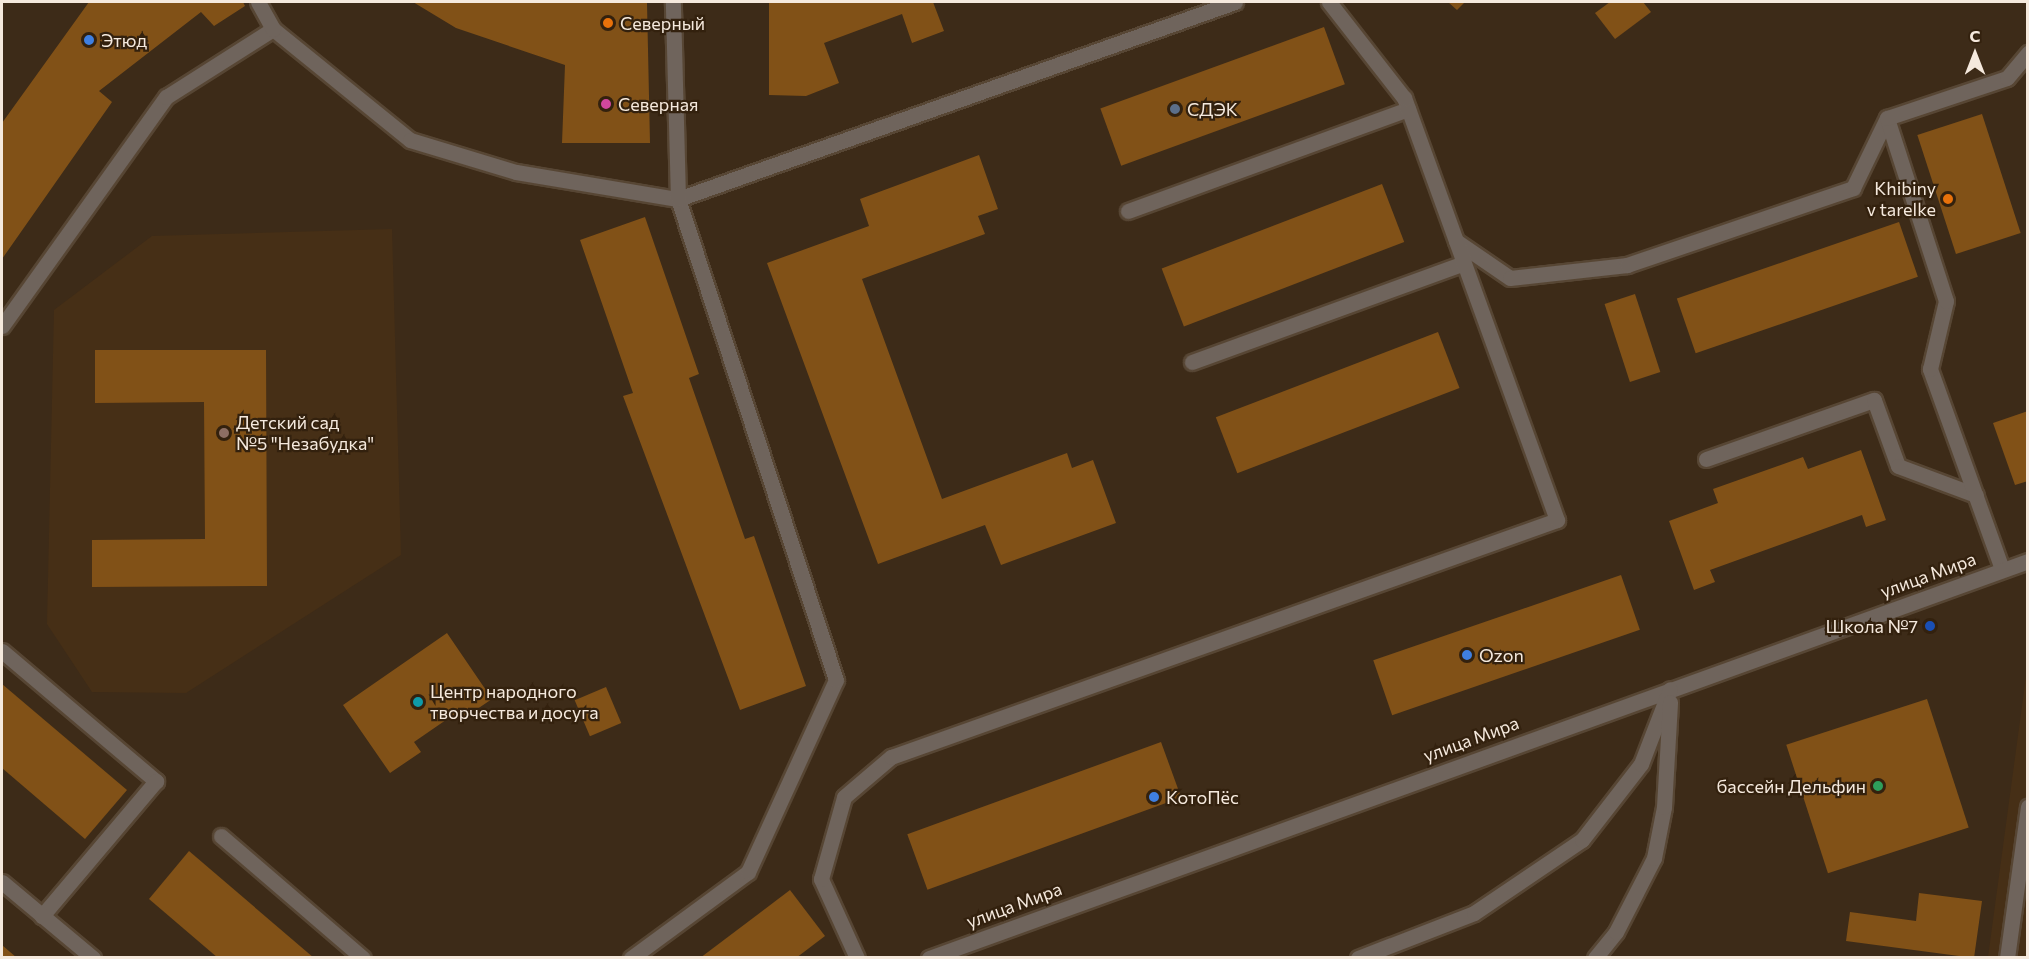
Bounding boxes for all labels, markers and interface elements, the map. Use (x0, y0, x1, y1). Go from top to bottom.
place label: Северный (620, 12, 705, 34)
marker: Северный (601, 16, 615, 30)
north arrow (1945, 24, 2005, 84)
text: С (1970, 26, 1980, 45)
place label: Этюд (101, 29, 147, 51)
marker: Этюд (82, 33, 96, 47)
place label: Северная (618, 93, 698, 115)
marker: Северная (599, 97, 613, 111)
place label: СДЭК (1187, 98, 1238, 120)
marker: СДЭК (1168, 102, 1182, 116)
place label: Khibiny v tarelke (1867, 178, 1936, 220)
marker: Khibiny v tarelke (1941, 192, 1955, 206)
place label: Детский сад №5 "Незабудка" (236, 412, 374, 454)
marker: Детский сад №5 "Незабудка" (217, 426, 231, 440)
street label: улица Мира (1877, 548, 1979, 602)
place label: Школа №7 (1826, 615, 1918, 637)
marker: Школа №7 (1923, 619, 1937, 633)
place label: Ozon (1479, 644, 1524, 666)
marker: Ozon (1460, 648, 1474, 662)
place label: Центр народного творчества и досуга (430, 681, 599, 724)
marker: Центр народного творчества и досуга (411, 695, 425, 709)
street label: улица Мира (1420, 712, 1522, 766)
place label: бассейн Дельфин (1716, 775, 1866, 797)
marker: бассейн Дельфин (1871, 779, 1885, 793)
place label: КотоПёс (1166, 786, 1239, 808)
marker: КотоПёс (1147, 790, 1161, 804)
street label: улица Мира (963, 878, 1065, 932)

